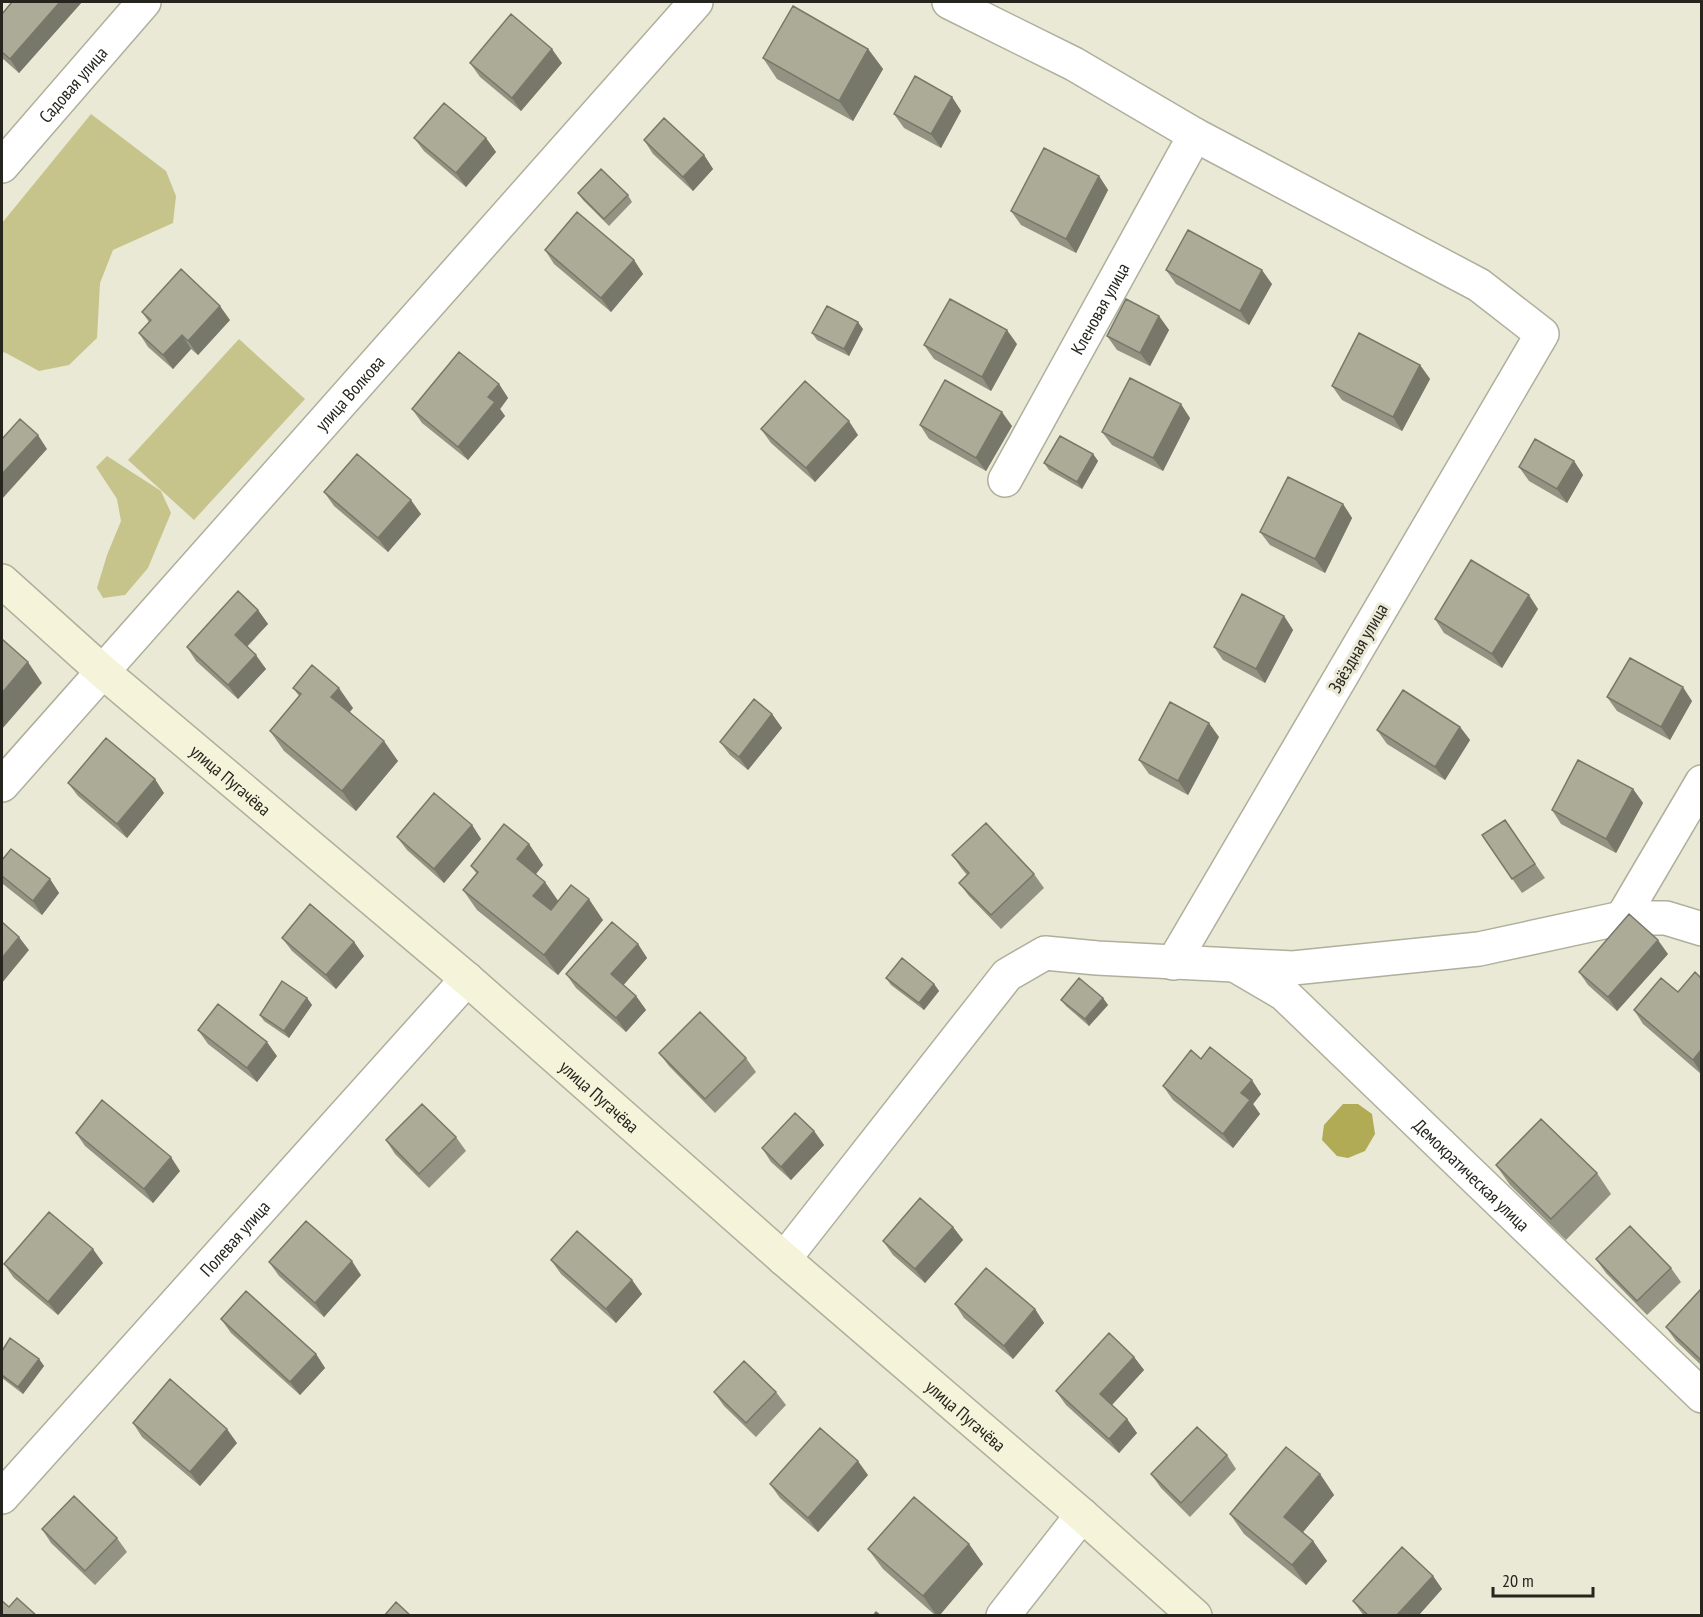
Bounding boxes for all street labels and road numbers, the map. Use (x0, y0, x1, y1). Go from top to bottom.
street label: Садовая улица (33, 42, 112, 127)
street label: Кленовая улица (1065, 258, 1134, 358)
street label: улица Волкова (310, 350, 389, 435)
street label: Звёздная улица (1323, 599, 1393, 697)
street label: улица Пугачёва (186, 739, 276, 820)
street label: улица Пугачёва (555, 1055, 644, 1137)
street label: Демократическая улица (1409, 1114, 1535, 1236)
street label: Полевая улица (194, 1195, 274, 1281)
street label: улица Пугачёва (921, 1374, 1011, 1456)

